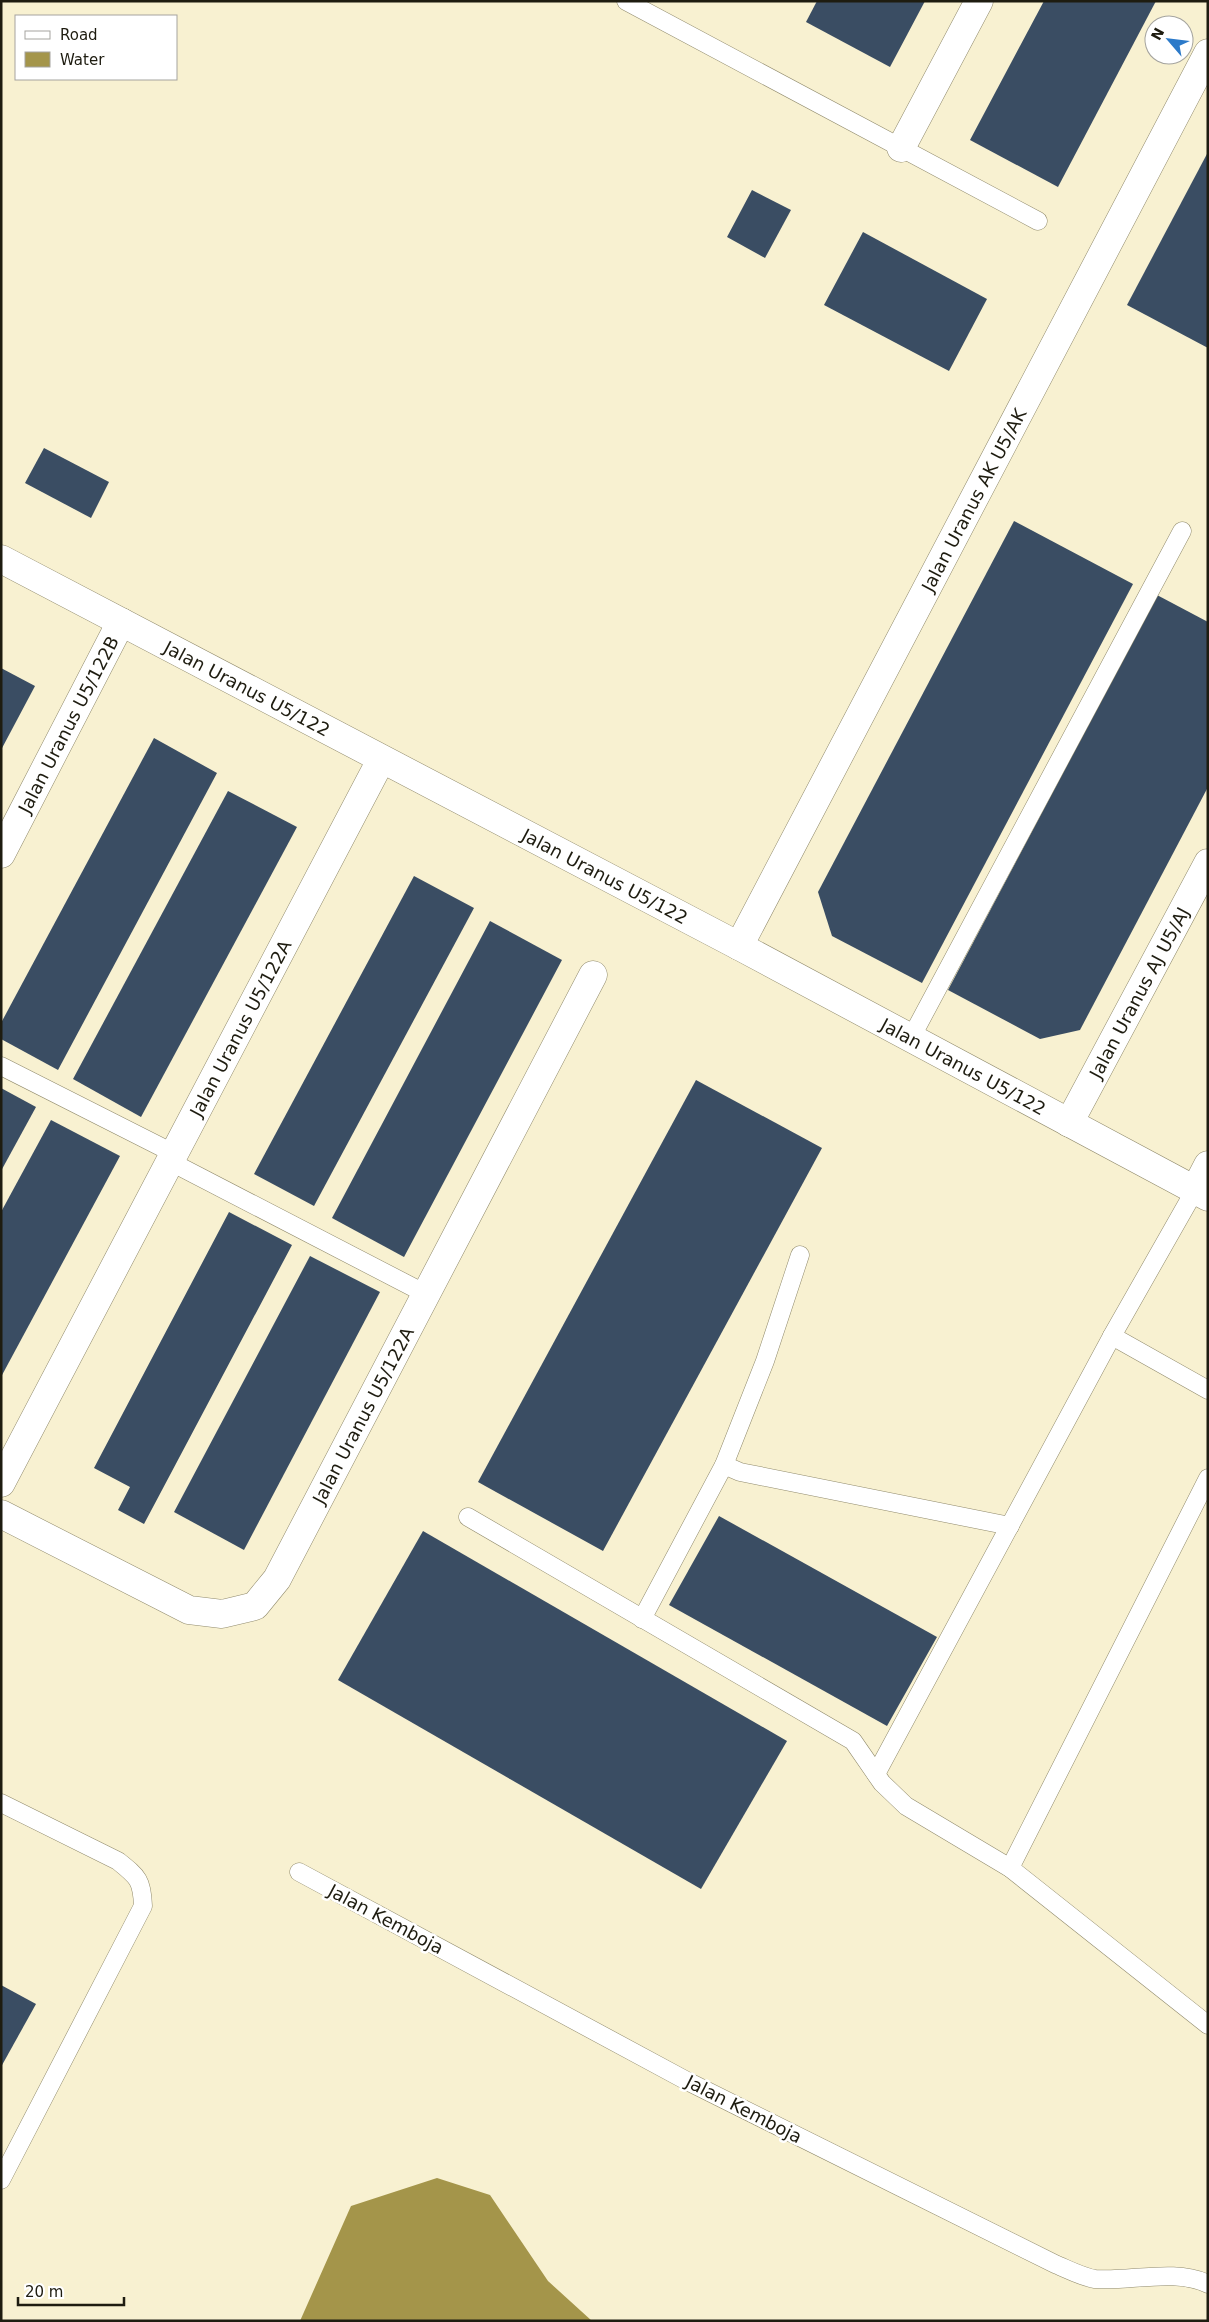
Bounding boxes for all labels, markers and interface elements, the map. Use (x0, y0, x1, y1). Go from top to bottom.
legend (15, 15, 178, 80)
north arrow (1144, 15, 1194, 65)
text: N (1148, 25, 1167, 43)
text: Road (60, 26, 98, 44)
text: Water (60, 51, 105, 69)
street label: Jalan Uranus AK U5/AK (916, 404, 1031, 596)
street label: Jalan Uranus U5/122B (13, 632, 123, 817)
street label: Jalan Uranus U5/122 (160, 636, 334, 740)
street label: Jalan Uranus U5/122 (518, 823, 691, 928)
street label: Jalan Uranus AJ U5/AJ (1084, 903, 1193, 1082)
street label: Jalan Uranus U5/122A (185, 936, 295, 1121)
street label: Jalan Uranus U5/122 (877, 1013, 1050, 1119)
street label: Jalan Uranus U5/122A (307, 1323, 418, 1508)
street label: Jalan Kemboja (324, 1879, 447, 1958)
street label: Jalan Kemboja (682, 2070, 806, 2147)
scale bar (18, 2274, 124, 2306)
text: 20 m (25, 2283, 63, 2301)

